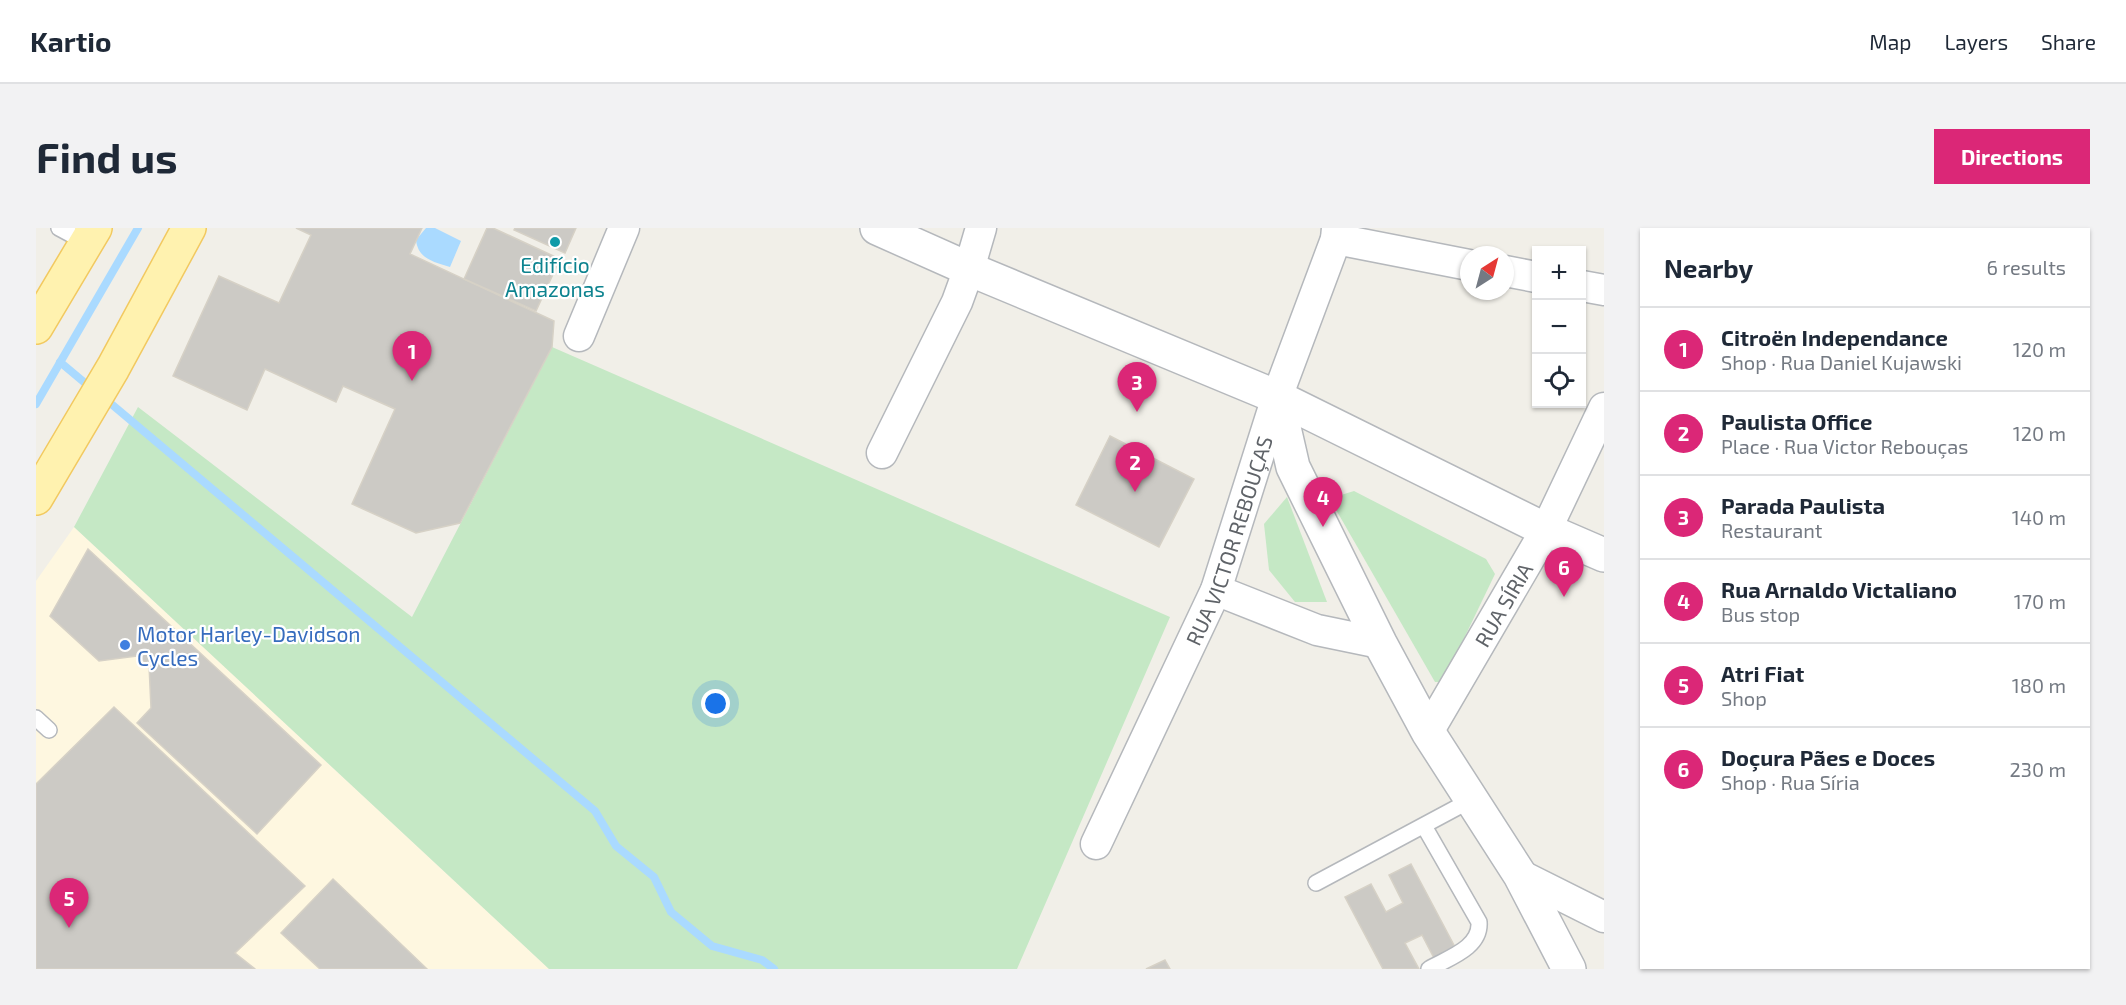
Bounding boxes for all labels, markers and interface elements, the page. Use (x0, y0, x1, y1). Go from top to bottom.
text: Kartio (30, 24, 111, 58)
text: Map (1869, 29, 1911, 54)
text: Layers (1944, 29, 2008, 54)
text: Share (2041, 29, 2096, 54)
button: Directions (1934, 129, 2090, 184)
text: Find us (36, 131, 178, 181)
marker: Edifício Amazonas (548, 235, 562, 249)
north arrow (1460, 246, 1514, 300)
map controls (1532, 246, 1586, 408)
button: + (1532, 246, 1586, 300)
place label: Edifício Amazonas (505, 252, 605, 301)
text: Nearby (1664, 252, 1753, 283)
text: 6 results (1986, 255, 2066, 279)
button: − (1532, 300, 1586, 354)
text: Citroën Independance (1721, 324, 1948, 350)
pin: 1 (392, 332, 431, 381)
text: 1 (1679, 337, 1688, 361)
text: 120 m (2013, 337, 2066, 361)
text: Shop · Rua Daniel Kujawski (1721, 350, 1962, 374)
button: locate (1532, 354, 1586, 408)
pin: 3 (1118, 362, 1156, 412)
text: Paulista Office (1721, 408, 1872, 434)
text: 2 (1678, 421, 1689, 445)
text: 120 m (2013, 421, 2066, 445)
street label: RUA VICTOR REBOUÇAS (1179, 433, 1276, 649)
text: Place · Rua Victor Rebouças (1721, 434, 1968, 458)
pin: 2 (1116, 442, 1154, 492)
pin: 4 (1304, 478, 1342, 527)
text: Parada Paulista (1721, 492, 1885, 518)
text: 3 (1678, 505, 1689, 529)
text: 140 m (2012, 505, 2066, 529)
text: Restaurant (1721, 518, 1822, 542)
pin: 6 (1544, 548, 1583, 597)
street label: RUA SÍRIA (1468, 558, 1537, 651)
text: Rua Arnaldo Victaliano (1721, 576, 1957, 602)
text: 4 (1677, 589, 1690, 613)
text: 170 m (2014, 589, 2066, 613)
text: Bus stop (1721, 602, 1800, 626)
place label: Motor Harley-Davidson Cycles (137, 621, 361, 670)
marker: Motor Harley-Davidson Cycles (118, 638, 132, 652)
text: Atri Fiat (1721, 660, 1804, 686)
text: 5 (1678, 673, 1689, 697)
text: 180 m (2012, 673, 2066, 697)
text: Shop (1721, 686, 1767, 710)
your location (701, 689, 730, 718)
text: Doçura Pães e Doces (1721, 744, 1935, 770)
text: 6 (1678, 757, 1689, 781)
text: 230 m (2010, 757, 2066, 781)
text: Shop · Rua Síria (1721, 770, 1860, 794)
pin: 5 (50, 878, 88, 928)

